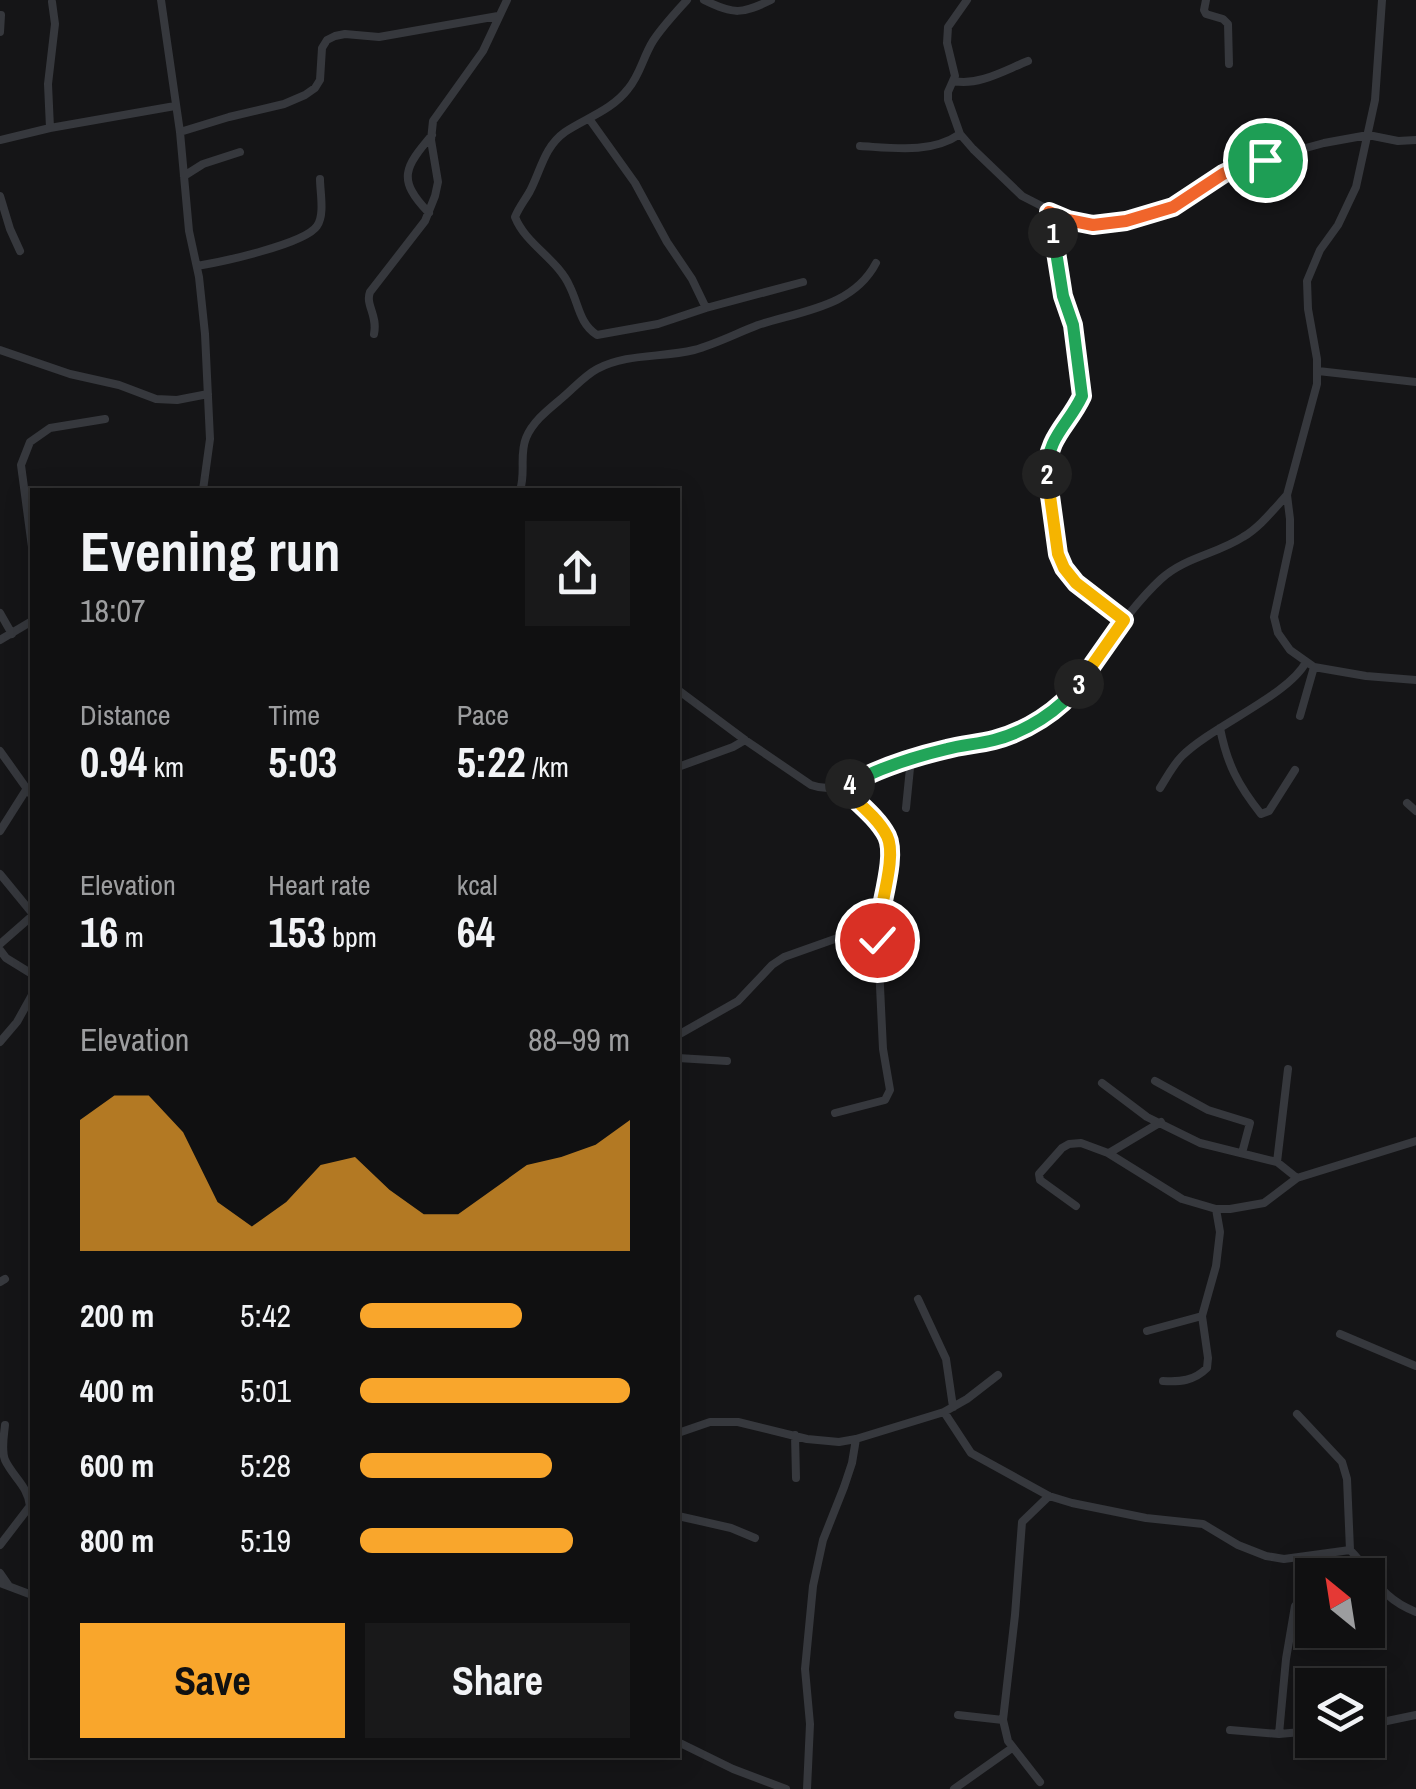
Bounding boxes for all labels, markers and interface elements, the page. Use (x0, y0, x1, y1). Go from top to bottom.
pin (1223, 118, 1308, 203)
icon: arrive (1238, 133, 1293, 188)
pin: 1 (1028, 208, 1078, 258)
text: 1 (1047, 214, 1059, 252)
pin: 2 (1022, 449, 1072, 499)
text: 2 (1041, 455, 1053, 493)
text: Evening run (80, 514, 341, 588)
button: share (525, 521, 630, 626)
text: 18:07 (80, 589, 146, 632)
pin: 3 (1054, 659, 1104, 709)
text: 3 (1073, 665, 1085, 703)
text: Distance (80, 696, 171, 734)
text: Time (268, 696, 320, 734)
text: Pace (457, 696, 509, 734)
text: 0.94 (80, 734, 147, 790)
text: 5:03 (268, 734, 337, 790)
text: 5:22 (457, 734, 526, 790)
text: km (147, 748, 184, 786)
text: /km (526, 748, 569, 786)
pin: 4 (825, 759, 875, 809)
text: 4 (844, 765, 856, 803)
text: Elevation (80, 866, 176, 904)
text: Heart rate (268, 866, 370, 904)
text: kcal (457, 866, 497, 904)
pin (835, 898, 920, 983)
text: 16 (80, 904, 118, 960)
text: 153 (268, 904, 326, 960)
text: 64 (457, 904, 495, 960)
icon: check (850, 913, 905, 968)
text: m (118, 918, 144, 956)
text: bpm (326, 918, 377, 956)
text: Elevation (80, 1018, 189, 1061)
text: 88–99 m (528, 1018, 630, 1061)
text: 200 m (80, 1294, 154, 1337)
text: 5:42 (240, 1294, 291, 1337)
text: 400 m (80, 1369, 154, 1412)
text: 5:01 (240, 1369, 291, 1412)
text: 600 m (80, 1444, 154, 1487)
text: 5:28 (240, 1444, 291, 1487)
text: 800 m (80, 1519, 154, 1562)
text: 5:19 (240, 1519, 291, 1562)
north arrow (1295, 1558, 1385, 1648)
map controls (1295, 1558, 1385, 1758)
button: Save (80, 1623, 345, 1738)
button: Share (365, 1623, 630, 1738)
button: layers (1295, 1668, 1385, 1758)

